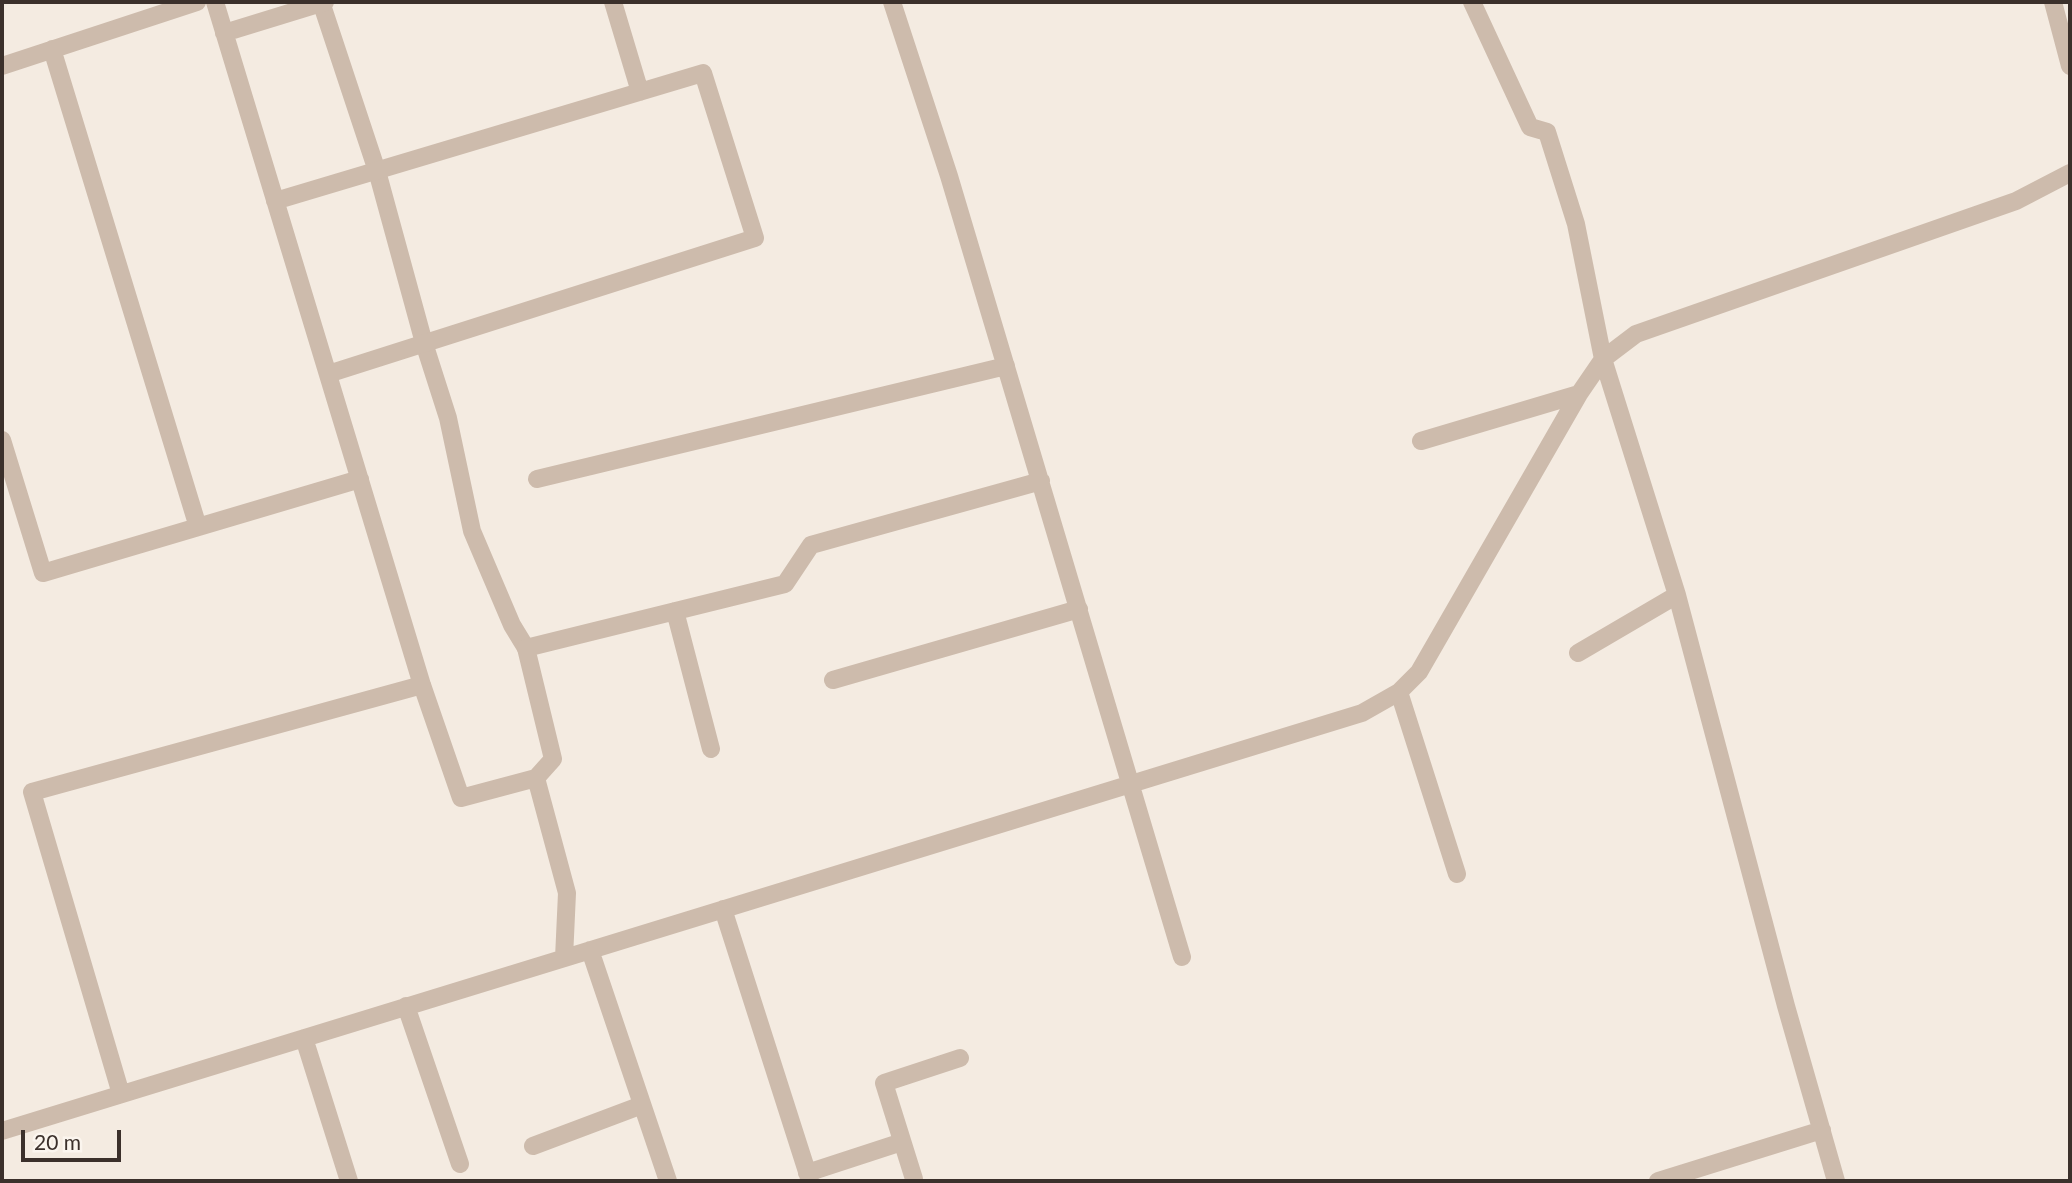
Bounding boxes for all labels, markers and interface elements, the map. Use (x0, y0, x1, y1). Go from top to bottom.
scale bar (24, 1116, 124, 1160)
text: 20 m (34, 1129, 81, 1154)

